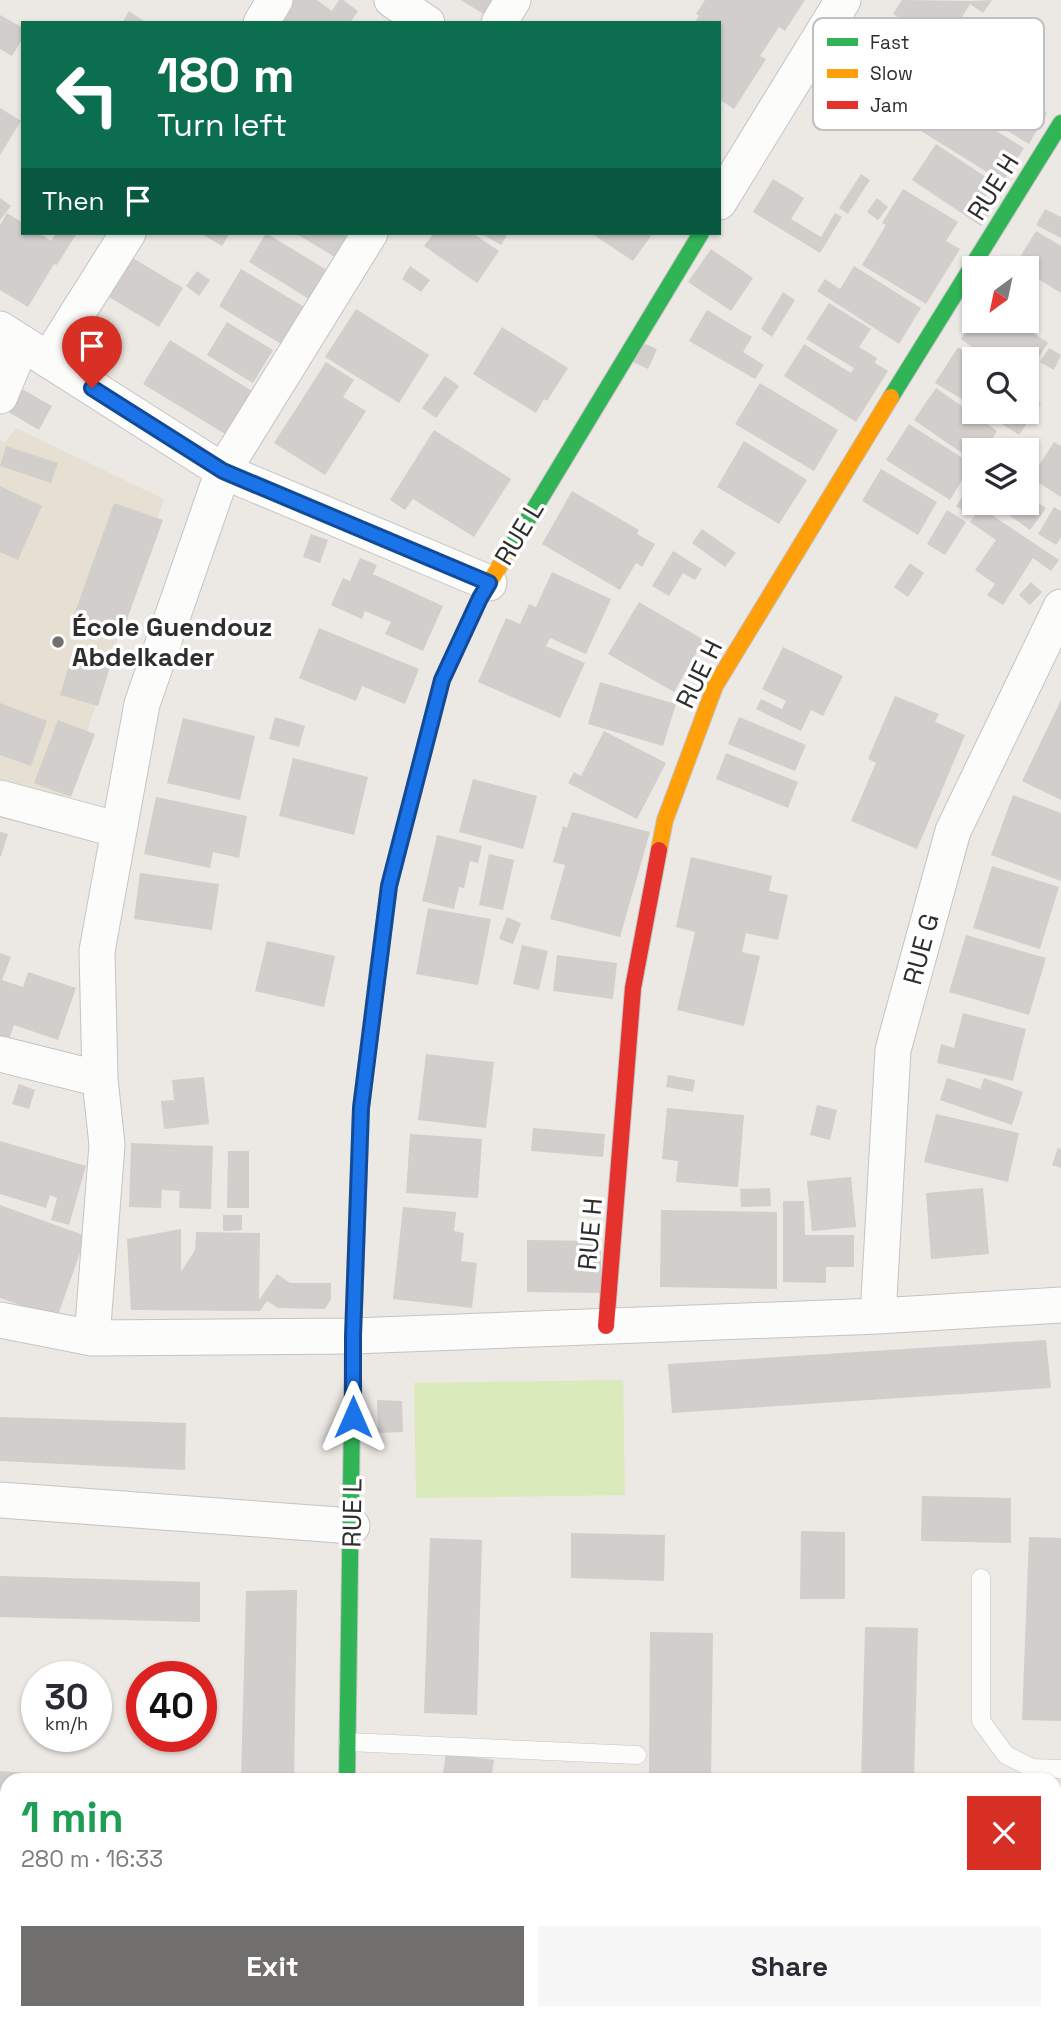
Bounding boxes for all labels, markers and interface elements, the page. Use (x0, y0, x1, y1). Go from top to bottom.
legend (813, 18, 1044, 130)
text: Fast (870, 30, 910, 55)
text: 180 m (157, 44, 295, 106)
icon: left (42, 49, 133, 140)
text: Slow (870, 61, 913, 86)
text: Jam (870, 93, 908, 118)
text: Turn left (157, 105, 287, 145)
street label: RUE H (959, 147, 1027, 227)
icon: arrive (119, 182, 157, 220)
text: Then (42, 184, 105, 218)
north arrow (962, 256, 1040, 332)
map controls (962, 256, 1039, 515)
pin (62, 316, 122, 388)
icon: arrive (73, 327, 111, 365)
button: search (962, 347, 1039, 424)
button: layers (962, 438, 1039, 515)
street label: RUE L (487, 495, 551, 571)
place label: École Guendouz Abdelkader (72, 610, 272, 674)
marker: École Guendouz Abdelkader (50, 634, 66, 650)
street label: RUE H (668, 634, 730, 714)
street label: RUE G (895, 910, 947, 988)
street label: RUE H (570, 1197, 610, 1271)
position arrow (316, 1380, 390, 1454)
street label: RUE L (334, 1478, 370, 1548)
speed limit sign: 40 (126, 1661, 217, 1752)
text: 30 (45, 1675, 88, 1719)
text: km/h (45, 1712, 88, 1735)
text: 1 min (21, 1791, 124, 1844)
button: close (967, 1796, 1041, 1870)
text: 280 m · 16:33 (21, 1844, 163, 1874)
button: Exit (21, 1926, 524, 2006)
button: Share (538, 1926, 1041, 2006)

